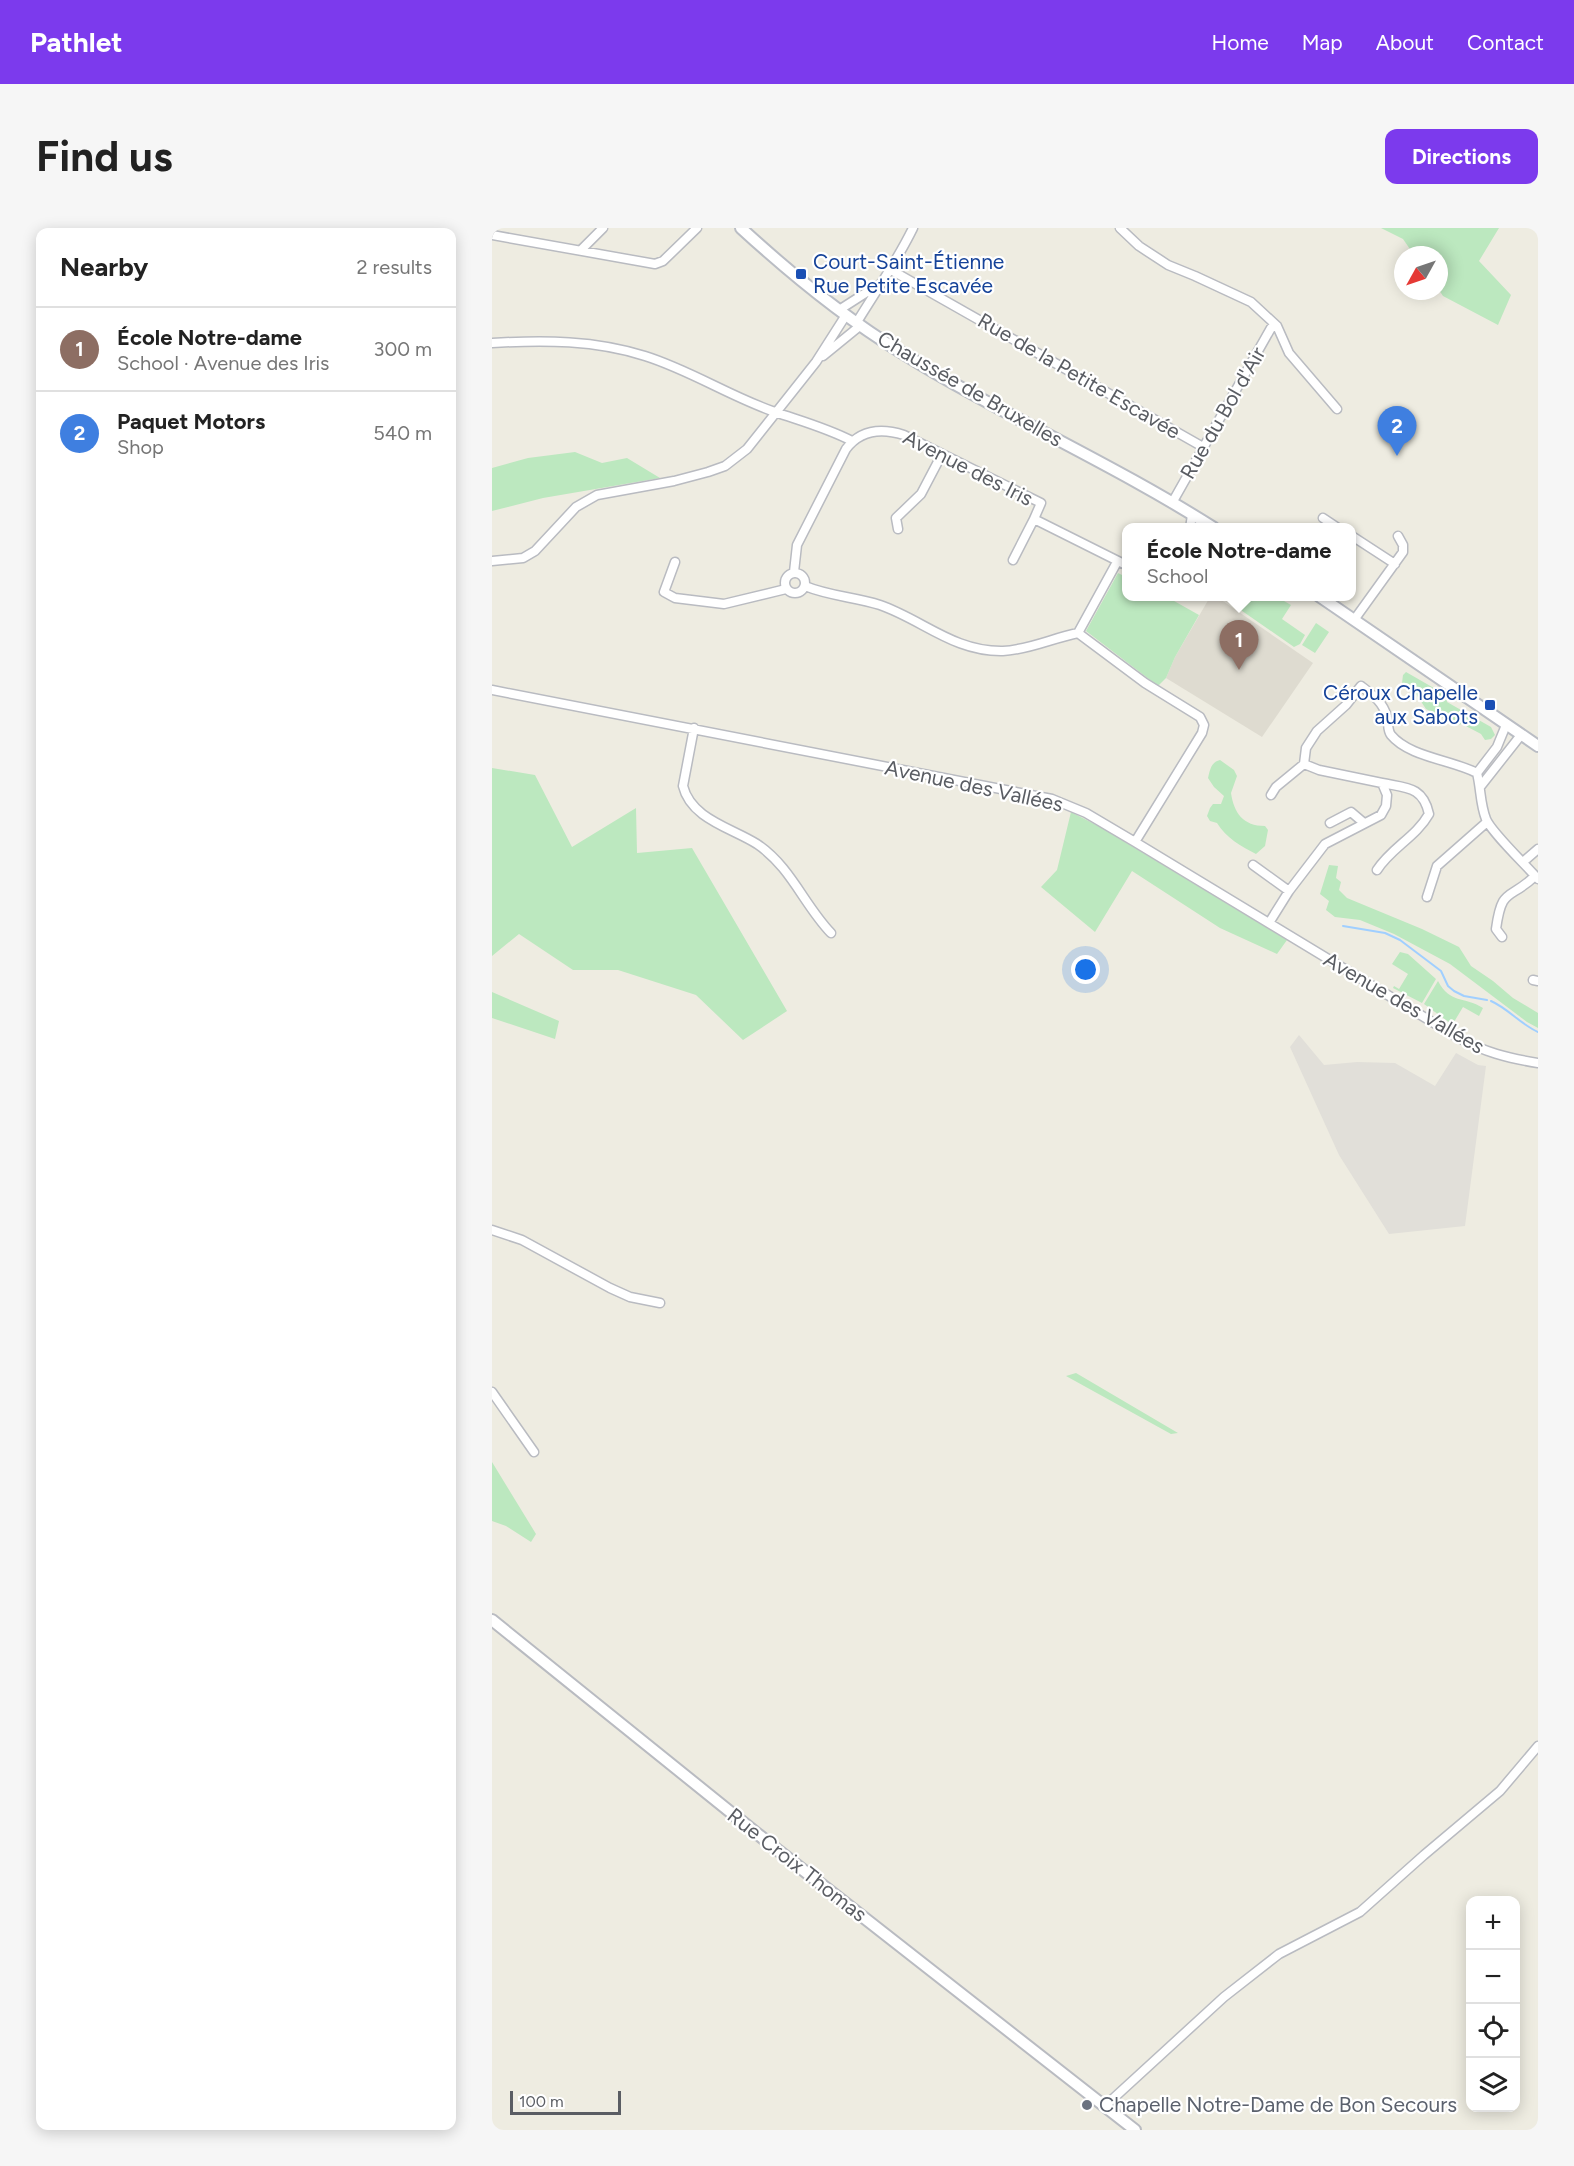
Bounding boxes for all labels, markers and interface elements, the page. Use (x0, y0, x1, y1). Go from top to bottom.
text: Pathlet (30, 25, 122, 59)
text: Home (1212, 30, 1269, 55)
text: Map (1302, 30, 1343, 55)
text: About (1376, 30, 1434, 55)
text: Contact (1467, 30, 1544, 55)
button: Directions (1385, 129, 1538, 184)
text: Find us (36, 131, 173, 182)
north arrow (1394, 246, 1448, 300)
place label: Court-Saint-Étienne Rue Petite Escavée (813, 249, 1004, 298)
text: Nearby (60, 251, 148, 283)
text: 2 results (356, 255, 432, 279)
marker: Court-Saint-Étienne Rue Petite Escavée (794, 267, 808, 281)
street label: Rue de la Petite Escavée (974, 307, 1185, 444)
text: École Notre-dame (117, 324, 302, 351)
street label: Chaussée de Bruxelles (873, 325, 1067, 452)
text: 1 (75, 337, 84, 361)
text: 300 m (374, 337, 432, 361)
street label: Rue du Bol d'Air (1175, 342, 1270, 483)
text: School · Avenue des Iris (117, 351, 329, 375)
pin: 2 (1378, 406, 1416, 456)
text: Paquet Motors (117, 408, 265, 435)
text: 2 (74, 421, 85, 445)
text: 540 m (373, 421, 432, 445)
street label: Avenue des Iris (899, 424, 1037, 511)
text: Shop (117, 435, 164, 459)
popup (1122, 523, 1356, 601)
text: École Notre-dame (1147, 537, 1331, 564)
text: School (1147, 564, 1208, 588)
pin: 1 (1220, 620, 1258, 670)
place label: Céroux Chapelle aux Sabots (1323, 680, 1478, 729)
marker: Céroux Chapelle aux Sabots (1483, 698, 1497, 712)
street label: Avenue des Vallées (883, 754, 1065, 817)
street label: Avenue des Vallées (1319, 946, 1489, 1059)
your location (1071, 955, 1100, 984)
street label: Rue Croix Thomas (723, 1802, 872, 1927)
map controls (1466, 1896, 1520, 2112)
button: + (1466, 1896, 1520, 1950)
button: − (1466, 1950, 1520, 2004)
button: locate (1466, 2004, 1520, 2058)
button: layers (1466, 2058, 1520, 2112)
scale bar (510, 2088, 621, 2116)
text: 100 m (519, 2092, 564, 2111)
place label: Chapelle Notre-Dame de Bon Secours (1099, 2092, 1457, 2117)
marker: Chapelle Notre-Dame de Bon Secours (1080, 2098, 1094, 2112)

